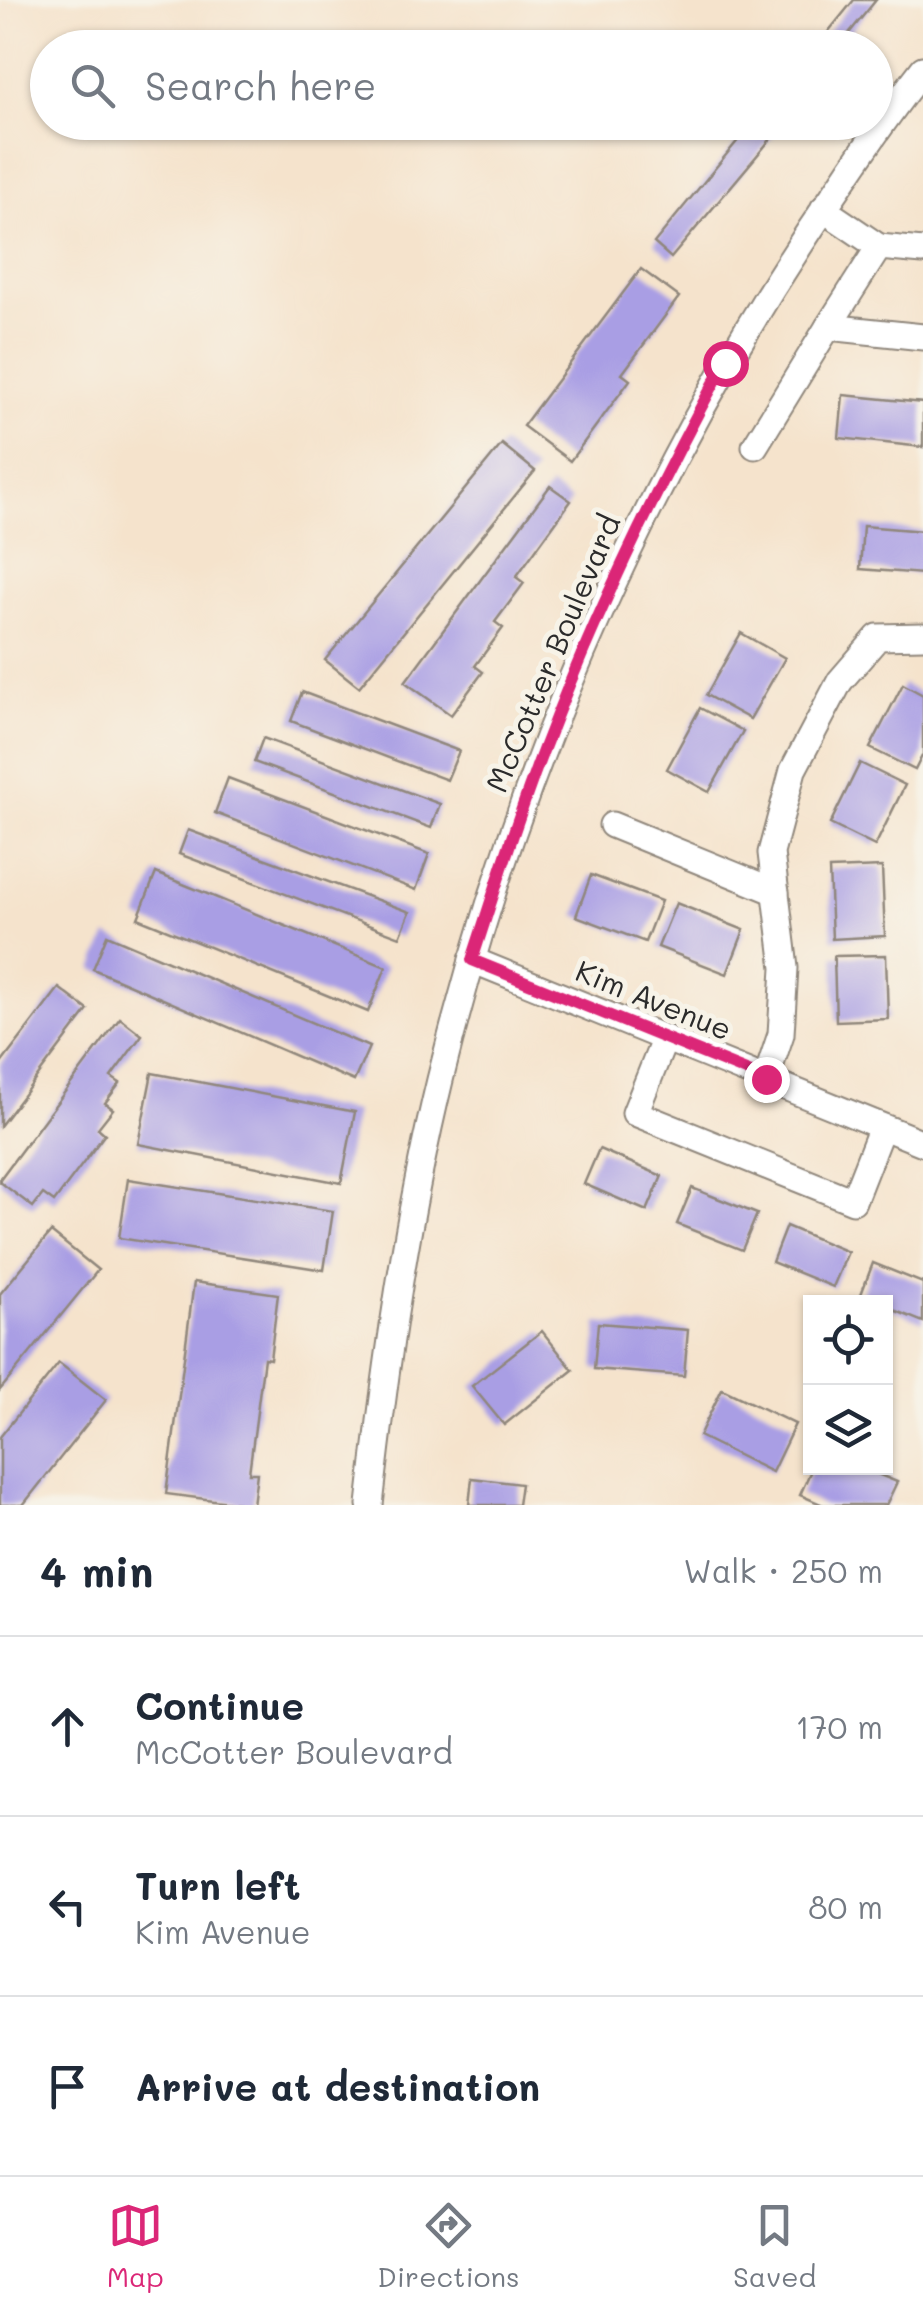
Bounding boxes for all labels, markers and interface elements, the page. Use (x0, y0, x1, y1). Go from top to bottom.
search box (30, 30, 893, 140)
icon: search (65, 58, 120, 113)
text: Search here (145, 60, 376, 110)
route start (703, 341, 749, 387)
street label: McCotter Boulevard (475, 508, 629, 798)
street label: Kim Avenue (570, 950, 738, 1048)
route end (744, 1057, 790, 1103)
map controls (803, 1295, 893, 1475)
button: locate (803, 1295, 893, 1385)
button: layers (803, 1385, 893, 1475)
text: 4 min (40, 1543, 153, 1598)
text: Walk · 250 m (684, 1549, 883, 1591)
text: Continue (135, 1680, 304, 1730)
icon: ahead (40, 1699, 95, 1754)
text: 170 m (795, 1705, 883, 1747)
text: McCotter Boulevard (135, 1730, 453, 1772)
text: Turn left (135, 1860, 301, 1910)
icon: left (40, 1879, 95, 1934)
text: 80 m (808, 1885, 883, 1927)
text: Kim Avenue (135, 1910, 311, 1952)
icon: arrive (40, 2059, 95, 2114)
text: Arrive at destination (135, 2061, 540, 2111)
tab: Map (107, 2198, 164, 2294)
tab: Directions (377, 2198, 520, 2294)
tab: Saved (733, 2198, 816, 2294)

